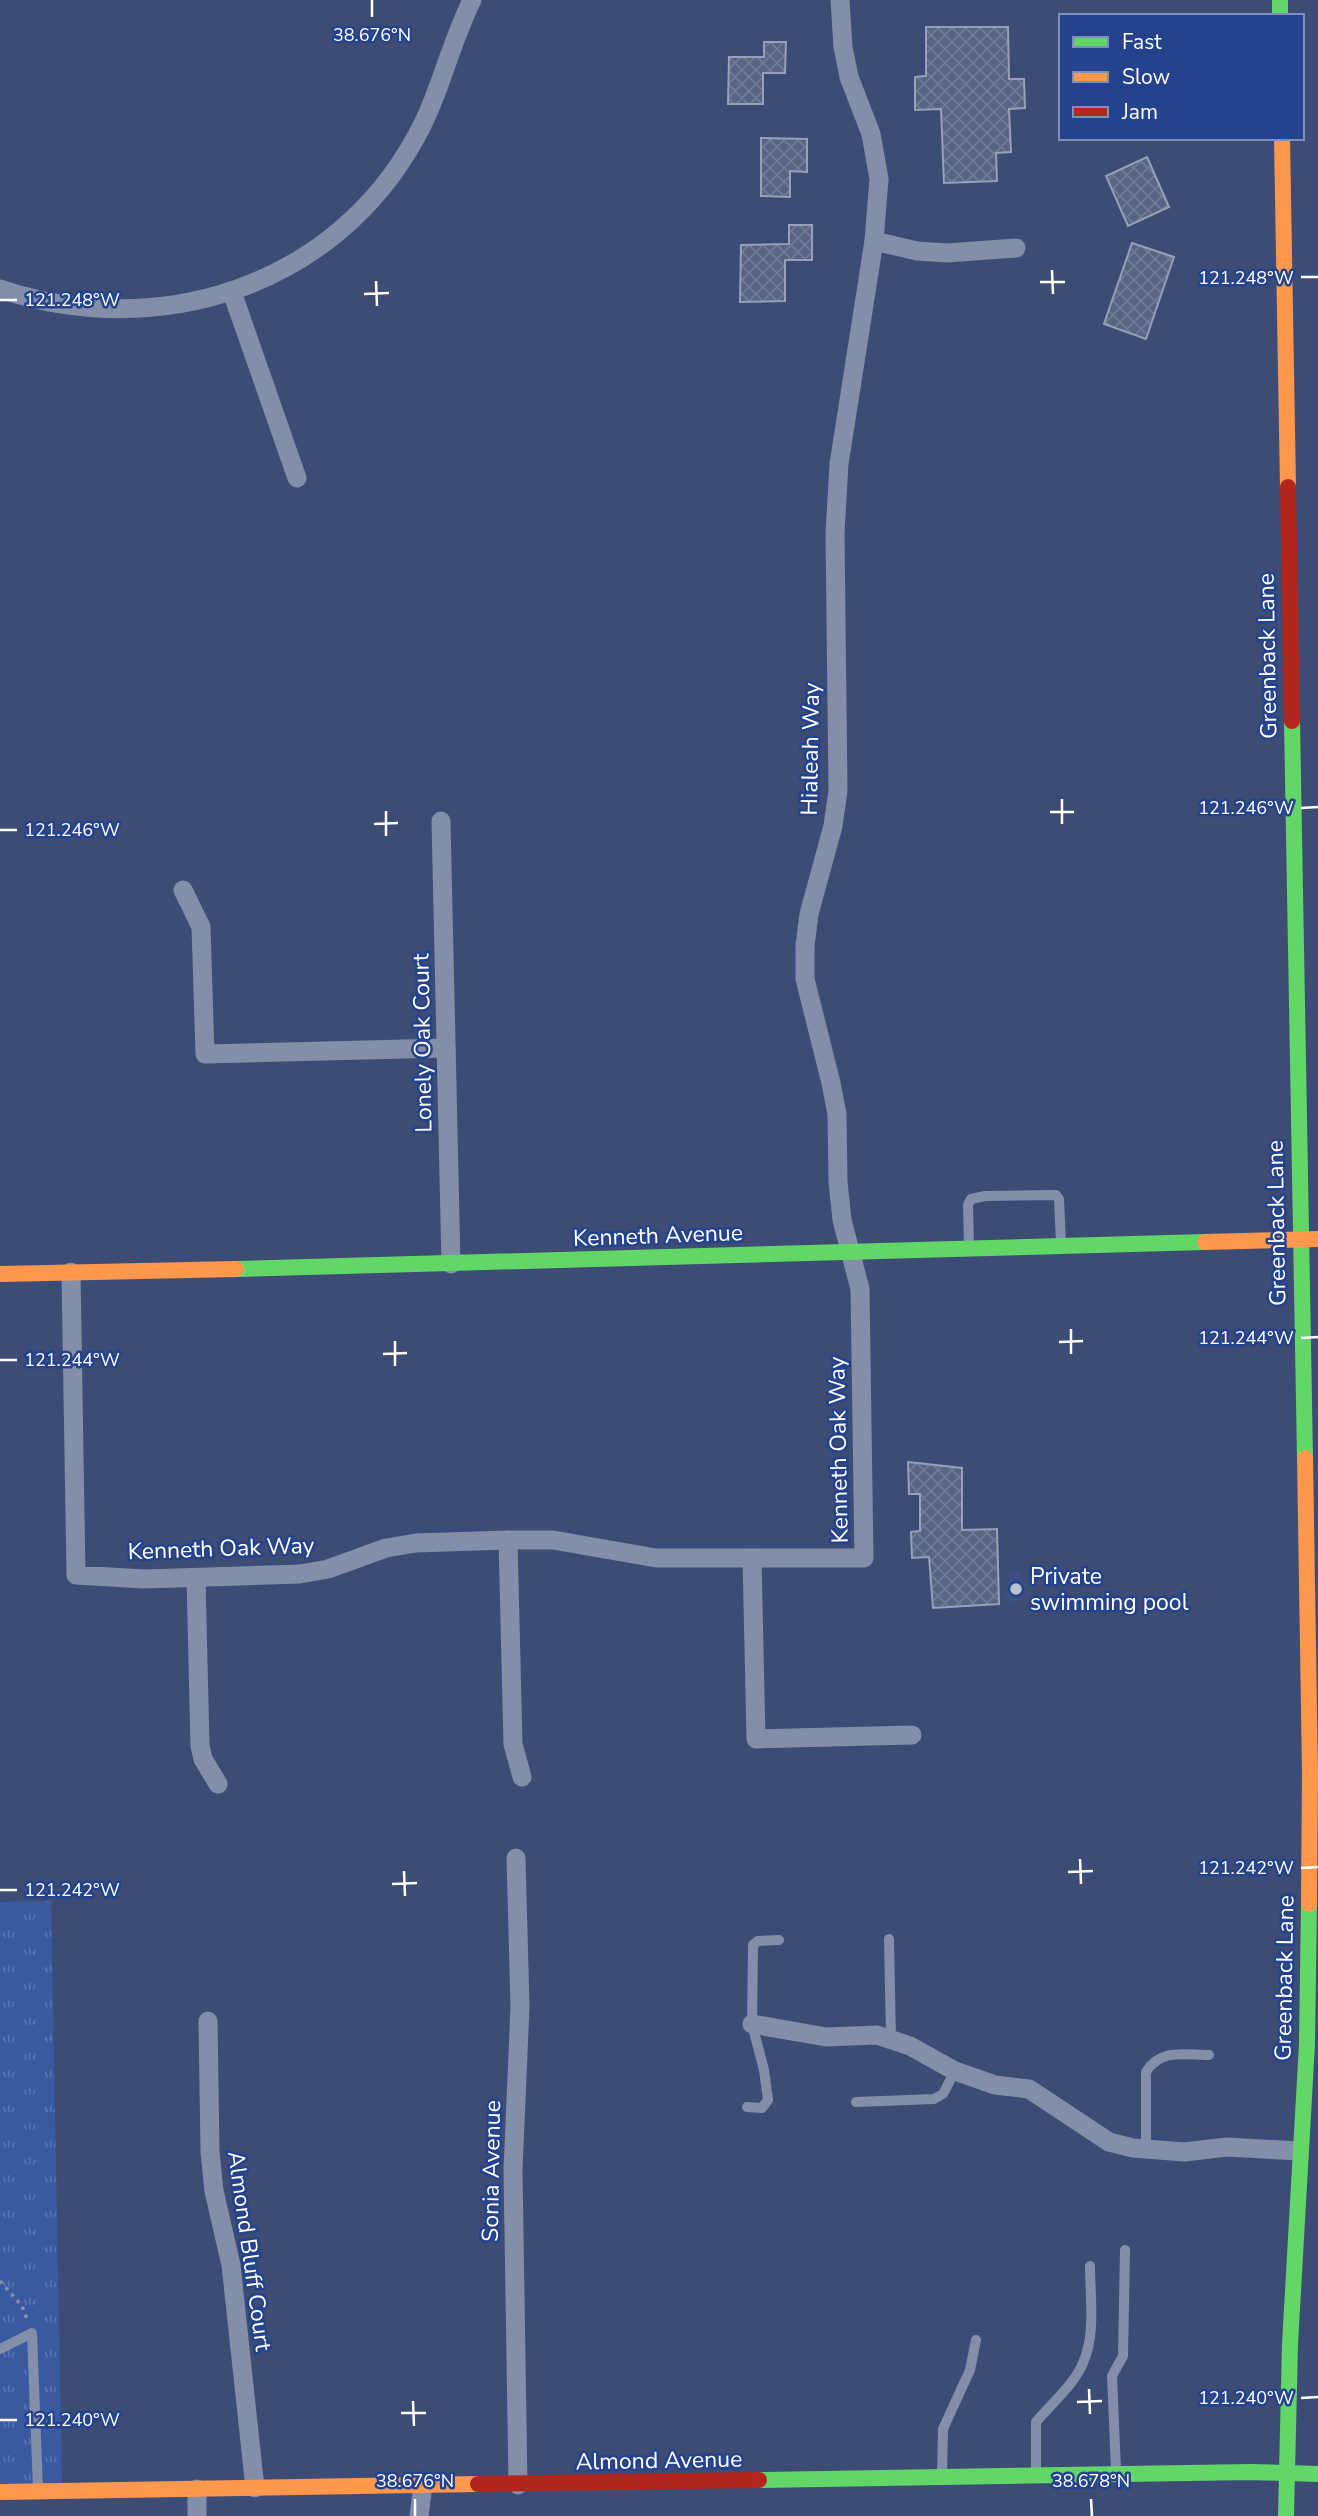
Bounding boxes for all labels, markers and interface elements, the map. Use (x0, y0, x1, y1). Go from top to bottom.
legend (1059, 14, 1304, 140)
text: 38.676°N (333, 23, 411, 47)
text: Fast (1122, 28, 1162, 56)
text: Slow (1122, 63, 1171, 91)
text: Jam (1121, 98, 1158, 126)
text: 121.248°W (1198, 266, 1294, 290)
text: 121.248°W (24, 288, 120, 312)
street label: Greenback Lane (1251, 573, 1284, 739)
street label: Hialeah Way (794, 682, 827, 816)
text: 121.246°W (1198, 796, 1294, 820)
text: 121.246°W (24, 818, 120, 842)
street label: Lonely Oak Court (405, 952, 440, 1133)
street label: Greenback Lane (1260, 1140, 1293, 1306)
street label: Kenneth Avenue (573, 1217, 744, 1254)
text: 121.244°W (1198, 1326, 1294, 1350)
text: 121.244°W (24, 1348, 120, 1372)
street label: Kenneth Oak Way (821, 1356, 856, 1544)
street label: Kenneth Oak Way (127, 1530, 315, 1567)
place label: Private swimming pool (1030, 1561, 1189, 1618)
marker: Private swimming pool (1008, 1581, 1024, 1597)
text: 121.242°W (1198, 1856, 1294, 1880)
text: 121.242°W (24, 1878, 120, 1902)
street label: Greenback Lane (1268, 1895, 1301, 2061)
street label: Sonia Avenue (475, 2100, 508, 2242)
street label: Almond Bluff Court (220, 2149, 279, 2354)
text: 121.240°W (1198, 2386, 1294, 2410)
text: 121.240°W (24, 2408, 120, 2432)
street label: Almond Avenue (575, 2444, 743, 2477)
text: 38.676°N (376, 2469, 454, 2493)
text: 38.678°N (1052, 2469, 1130, 2493)

